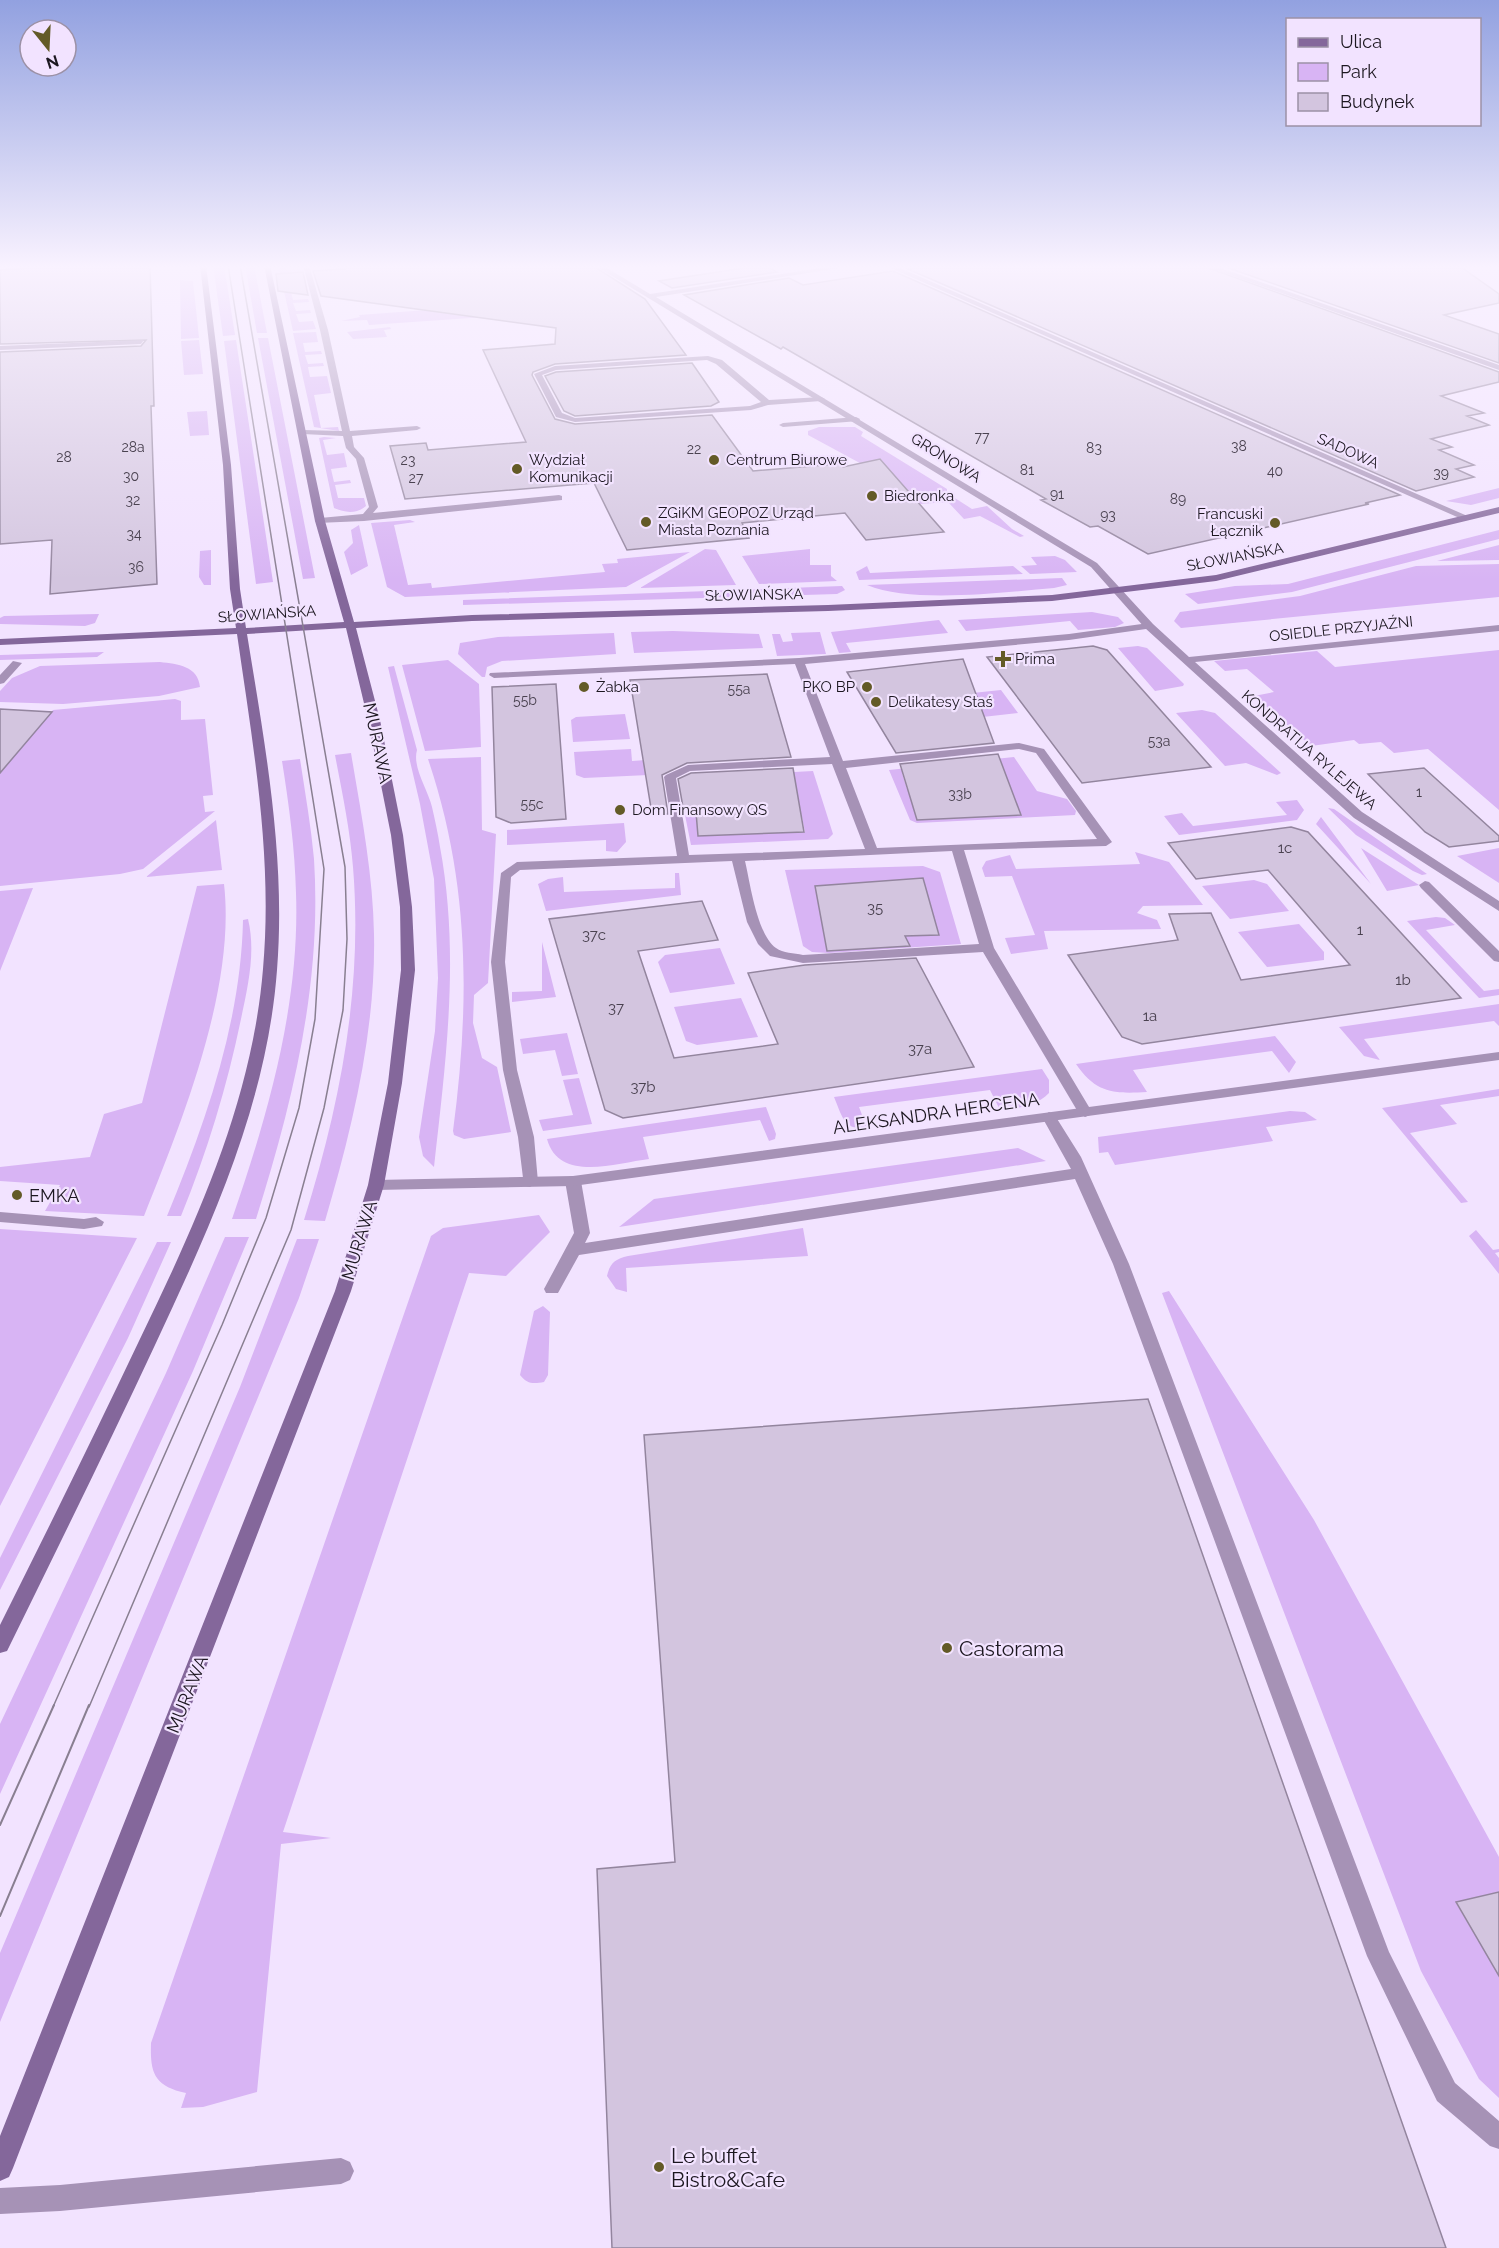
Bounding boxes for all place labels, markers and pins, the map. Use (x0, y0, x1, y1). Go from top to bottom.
place label: Wydział Komunikacji (529, 451, 613, 486)
place label: Centrum Biurowe (726, 451, 847, 469)
marker: Centrum Biurowe (707, 453, 721, 467)
marker: Wydział Komunikacji (510, 462, 524, 476)
place label: Biedronka (884, 487, 954, 505)
marker: Biedronka (865, 489, 879, 503)
place label: ZGiKM GEOPOZ Urząd Miasta Poznania (658, 504, 814, 539)
place label: Francuski Łącznik (1197, 505, 1263, 540)
marker: ZGiKM GEOPOZ Urząd Miasta Poznania (639, 515, 653, 529)
marker: Francuski Łącznik (1268, 516, 1282, 530)
place label: Prima (1015, 650, 1055, 668)
marker: Prima (996, 652, 1010, 666)
place label: Żabka (596, 677, 639, 696)
place label: PKO BP (802, 678, 855, 696)
marker: Żabka (577, 680, 591, 694)
marker: PKO BP (860, 680, 874, 694)
place label: Delikatesy Staś (888, 693, 993, 711)
marker: Delikatesy Staś (869, 695, 883, 709)
place label: Dom Finansowy QS (632, 801, 767, 819)
marker: Dom Finansowy QS (613, 803, 627, 817)
place label: EMKA (29, 1185, 80, 1206)
marker: EMKA (10, 1188, 24, 1202)
place label: Castorama (959, 1636, 1064, 1661)
marker: Castorama (940, 1641, 954, 1655)
place label: Le buffet Bistro&Cafe (671, 2143, 785, 2192)
marker: Le buffet Bistro&Cafe (652, 2160, 666, 2174)

